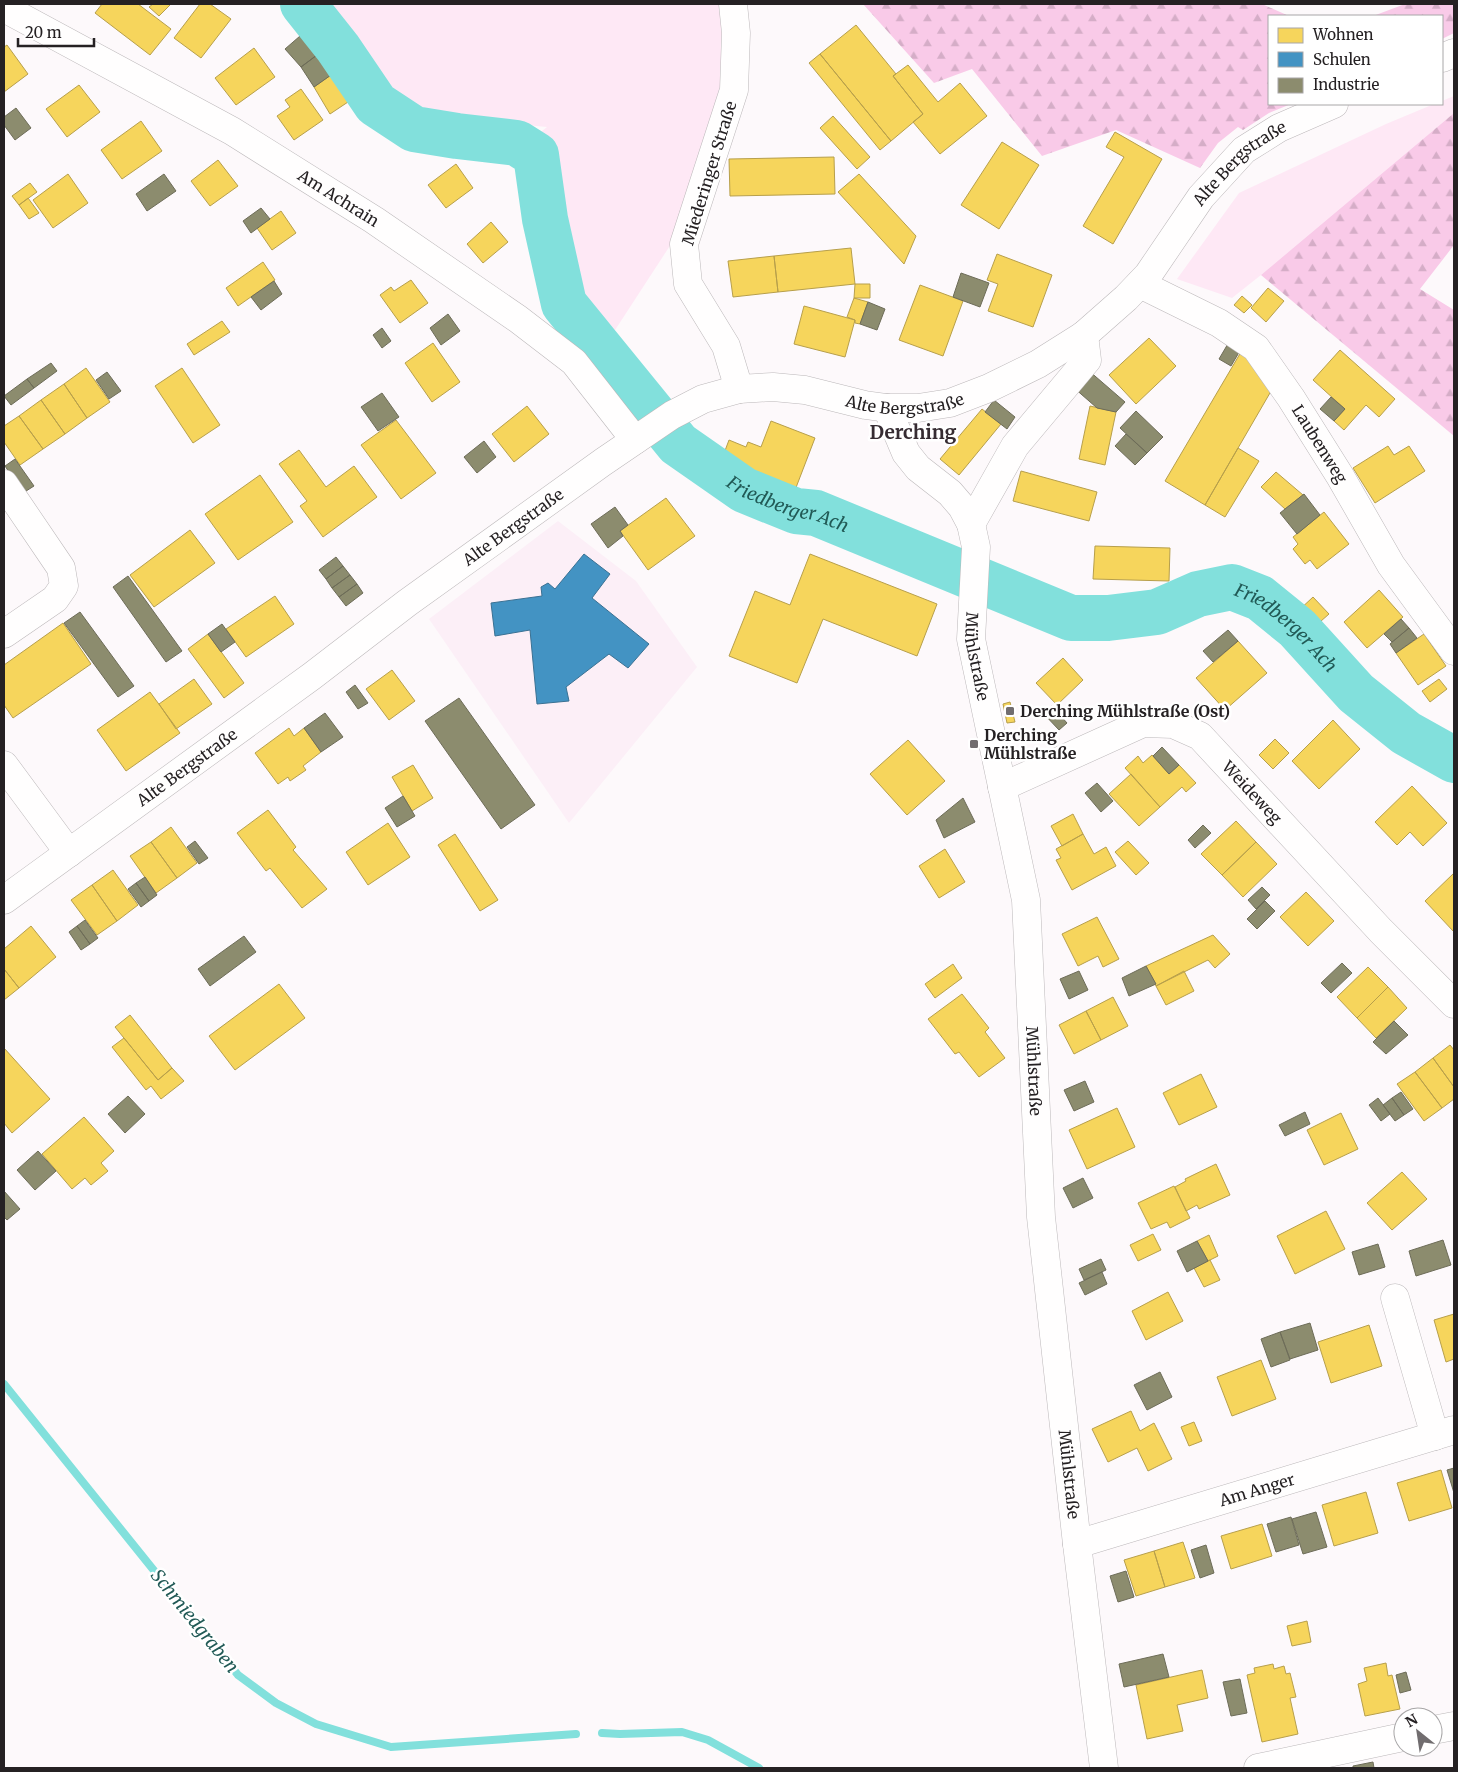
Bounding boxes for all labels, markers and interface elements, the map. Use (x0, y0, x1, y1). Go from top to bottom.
scale bar (18, 15, 94, 47)
legend (1268, 15, 1443, 105)
text: 20 m (25, 23, 62, 42)
text: Wohnen (1312, 25, 1373, 44)
text: Schulen (1313, 50, 1371, 69)
text: Industrie (1313, 75, 1380, 94)
street label: Miederinger Straße (678, 99, 740, 247)
street label: Alte Bergstraße (1188, 116, 1289, 210)
street label: Am Achrain (294, 164, 383, 231)
street label: Alte Bergstraße (843, 389, 967, 418)
street label: Laubenweg (1288, 401, 1352, 487)
district label: Derching (870, 420, 957, 444)
water label: Friedberger Ach (722, 470, 852, 537)
street label: Alte Bergstraße (458, 484, 567, 570)
water label: Friedberger Ach (1231, 577, 1343, 677)
street label: Mühlstraße (961, 612, 994, 703)
place label: Derching Mühlstraße (Ost) (1020, 701, 1230, 721)
marker: Derching Mühlstraße (Ost) (1004, 705, 1016, 717)
street label: Alte Bergstraße (132, 724, 241, 811)
place label: Derching Mühlstraße (984, 725, 1077, 763)
marker: Derching Mühlstraße (968, 738, 980, 750)
street label: Weideweg (1217, 756, 1286, 828)
street label: Mühlstraße (1022, 1026, 1046, 1116)
street label: Mühlstraße (1054, 1429, 1084, 1520)
street label: Am Anger (1216, 1469, 1297, 1511)
water label: Schmiedgraben (146, 1565, 244, 1677)
north arrow (1393, 1707, 1443, 1757)
text: N (1402, 1710, 1421, 1731)

